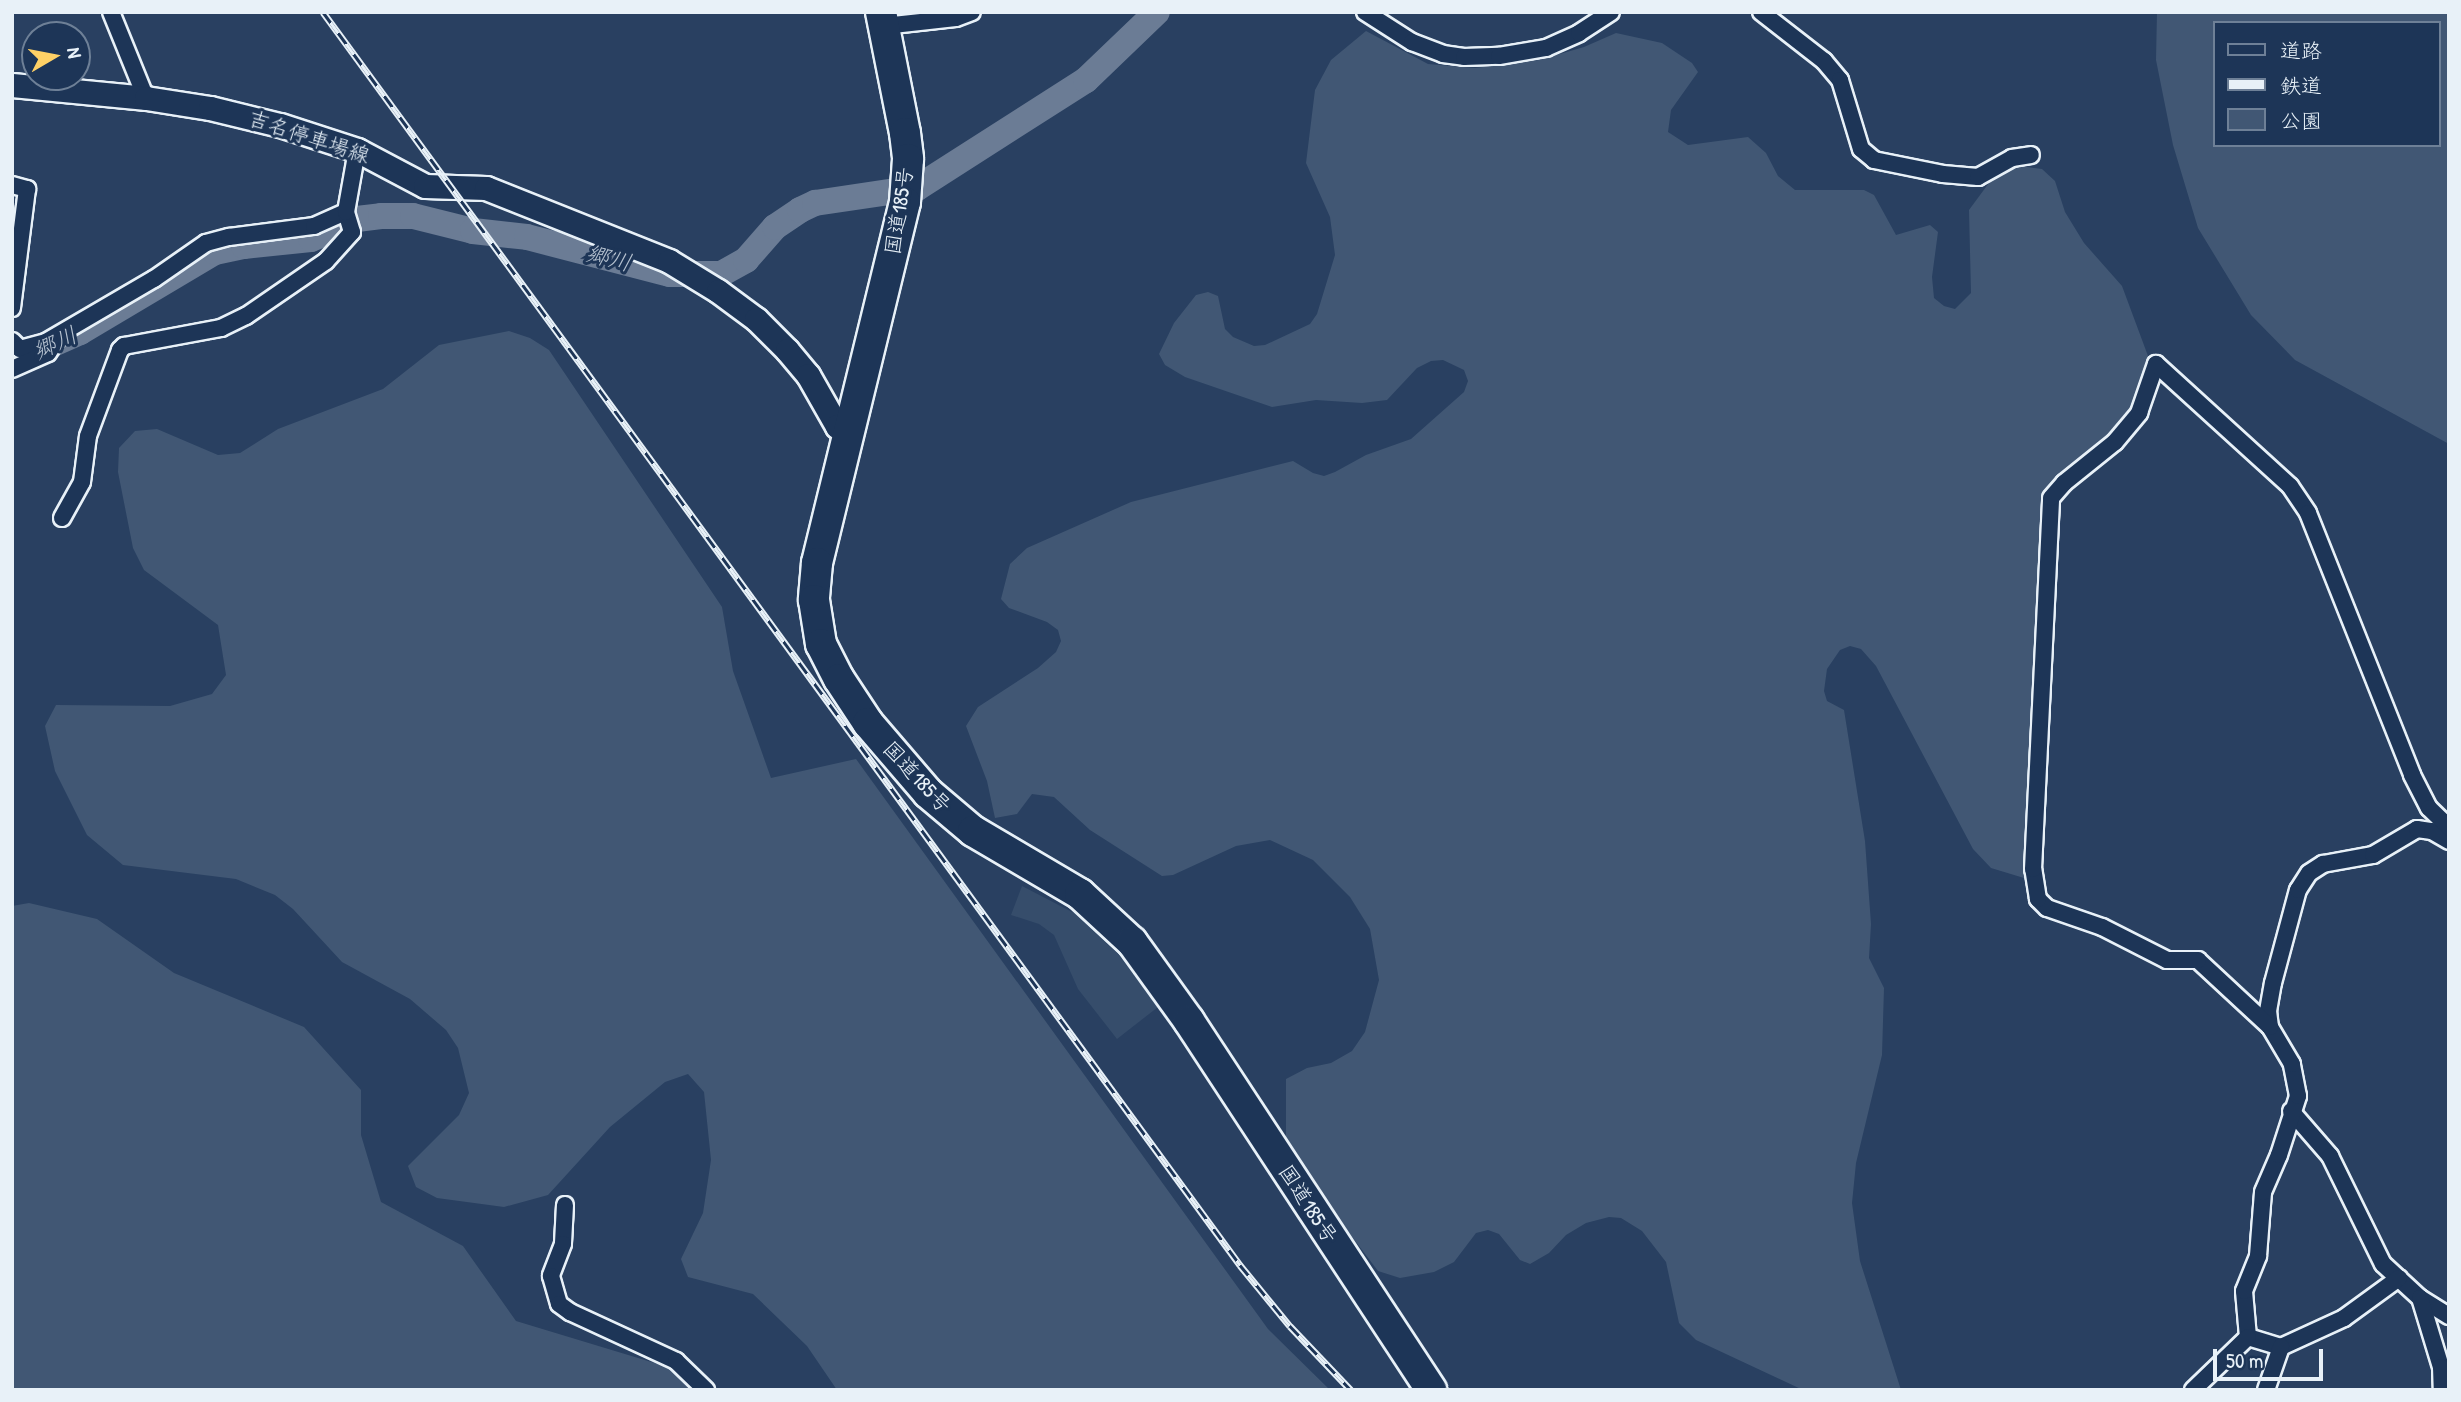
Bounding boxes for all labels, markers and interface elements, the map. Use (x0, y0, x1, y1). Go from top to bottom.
north arrow (21, 21, 91, 91)
legend (2212, 21, 2440, 147)
text: 道路 (2280, 36, 2322, 65)
text: N (61, 45, 88, 60)
text: 鉄道 (2280, 71, 2322, 100)
street label: 吉名停車場線 (245, 106, 373, 168)
text: 公園 (2280, 106, 2322, 135)
street label: 国道185号 (880, 165, 918, 257)
water label: 郷川 (583, 239, 635, 277)
water label: 郷川 (28, 321, 82, 365)
street label: 国道185号 (878, 736, 956, 818)
street label: 国道185号 (1273, 1160, 1343, 1248)
scale bar (2216, 1336, 2326, 1380)
text: 50 m (2226, 1346, 2263, 1375)

